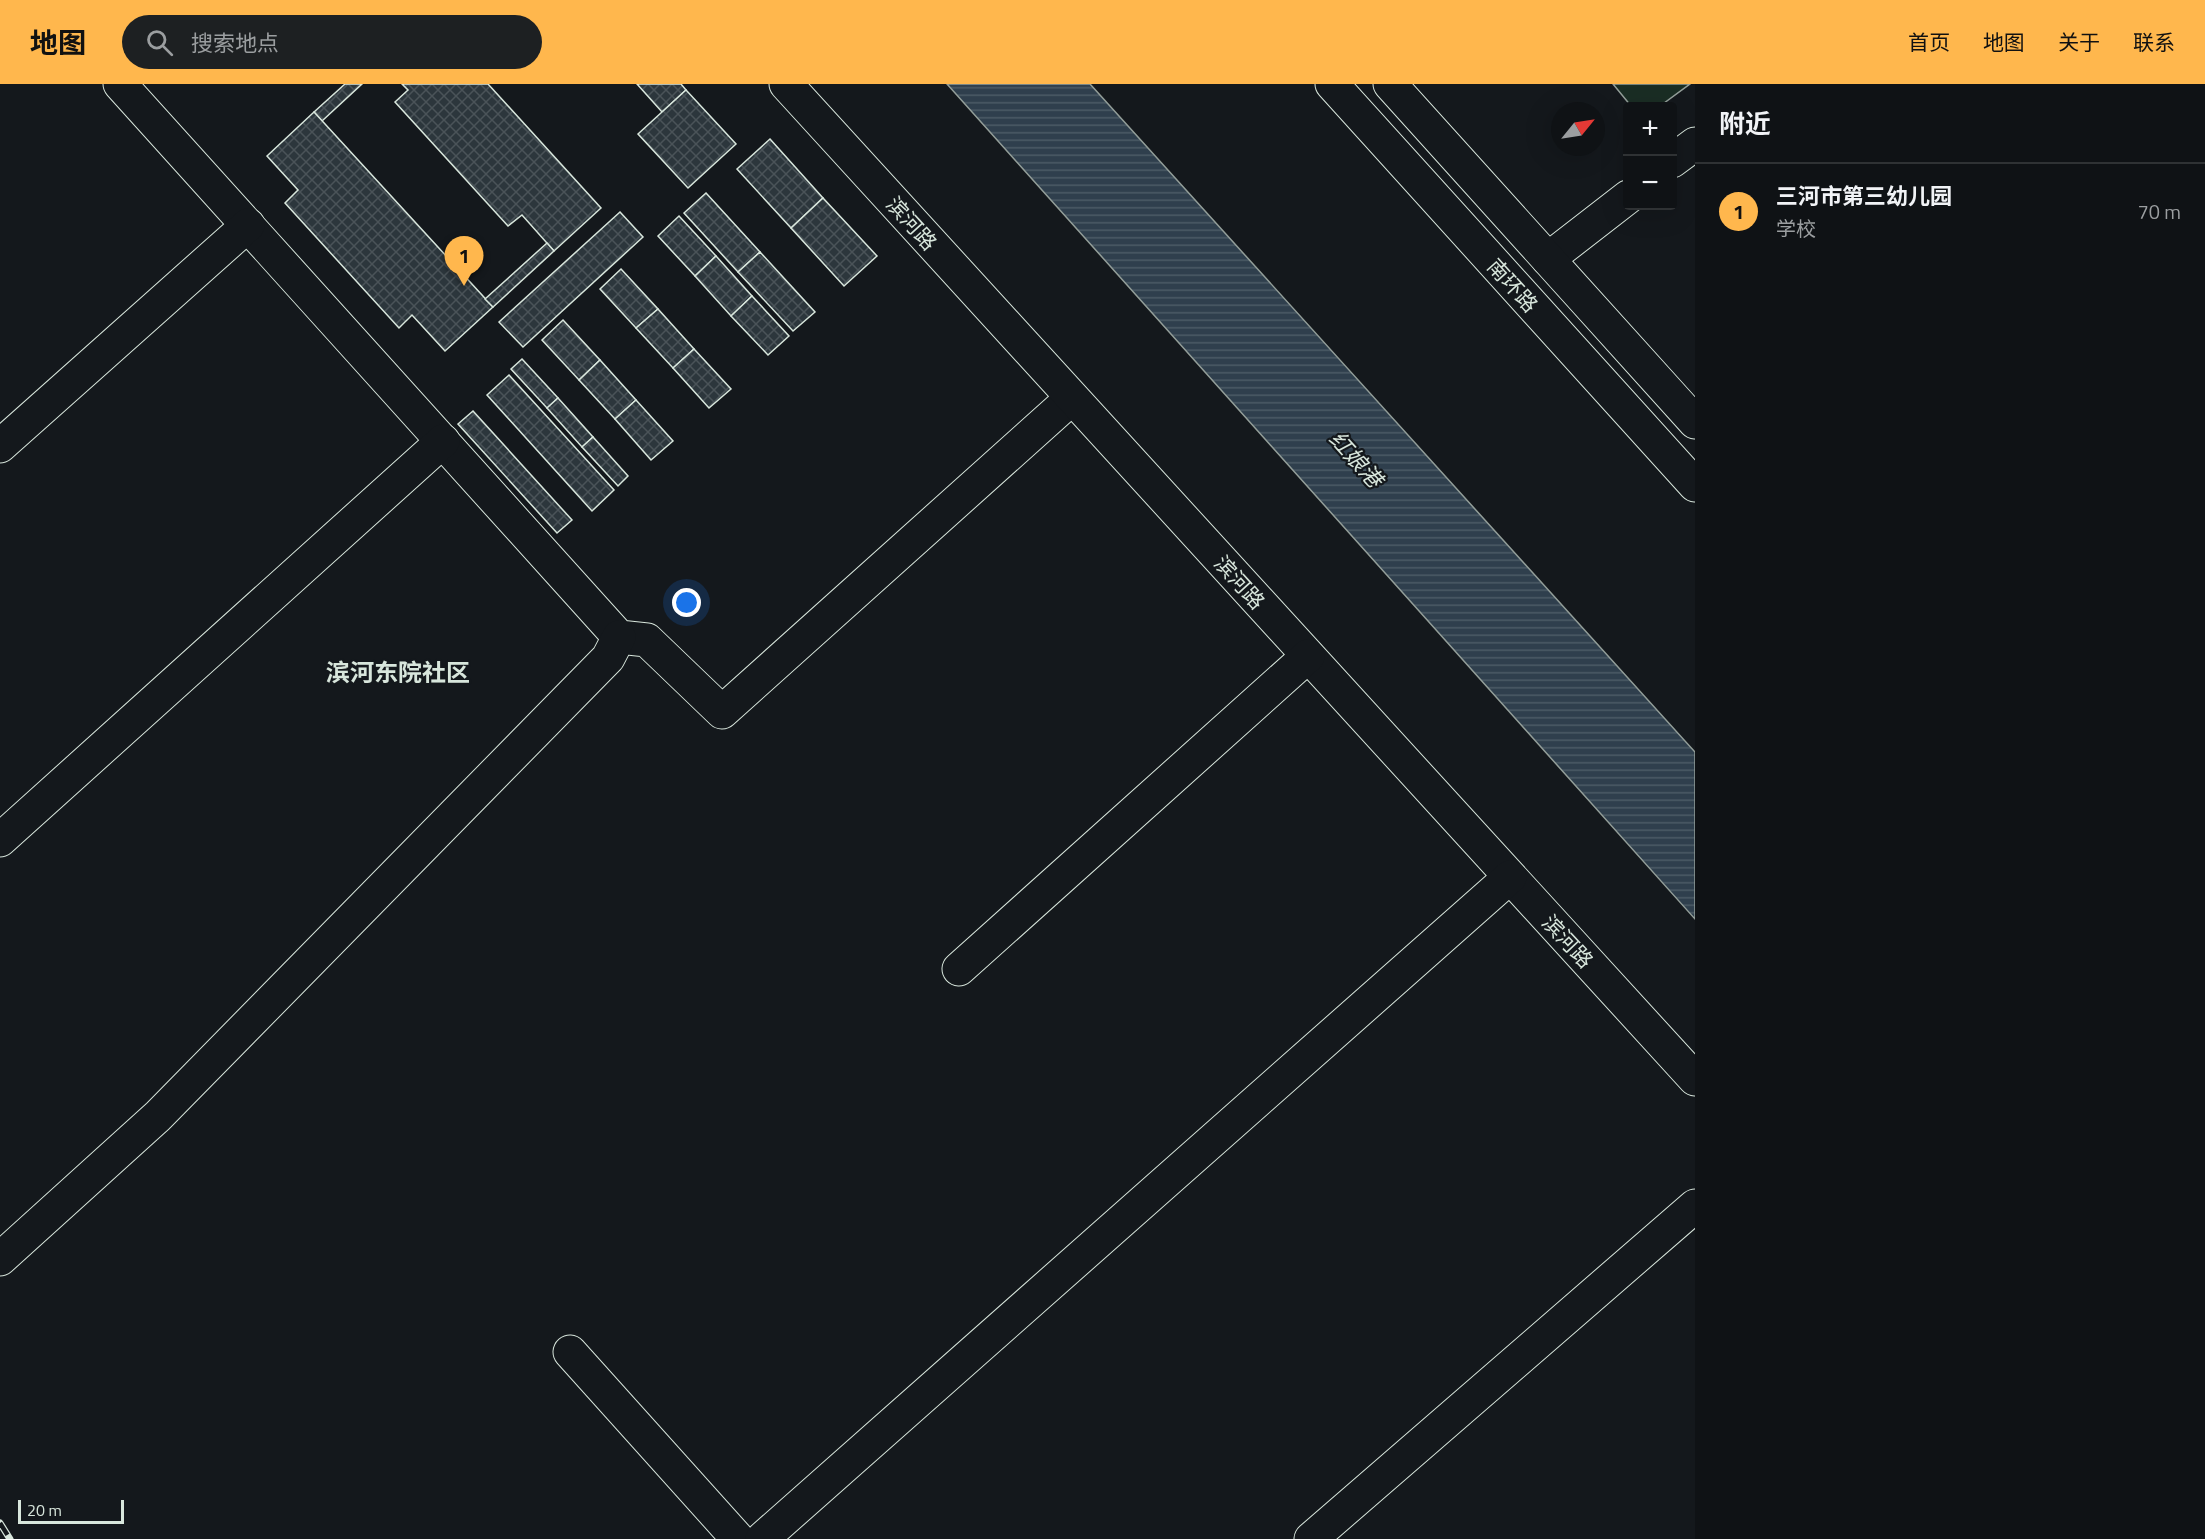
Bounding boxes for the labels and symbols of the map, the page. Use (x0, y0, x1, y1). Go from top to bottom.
north arrow (1551, 102, 1605, 156)
street label: 滨河路 (879, 189, 945, 257)
pin: 1 (444, 236, 484, 286)
street label: 南环路 (1480, 251, 1546, 319)
water label: 红娘港 (1321, 423, 1393, 497)
street label: 滨河路 (1207, 548, 1273, 616)
your location (672, 588, 701, 617)
district label: 滨河东院社区 (326, 654, 470, 690)
street label: 滨河路 (1535, 907, 1601, 975)
scale bar (18, 1497, 124, 1524)

